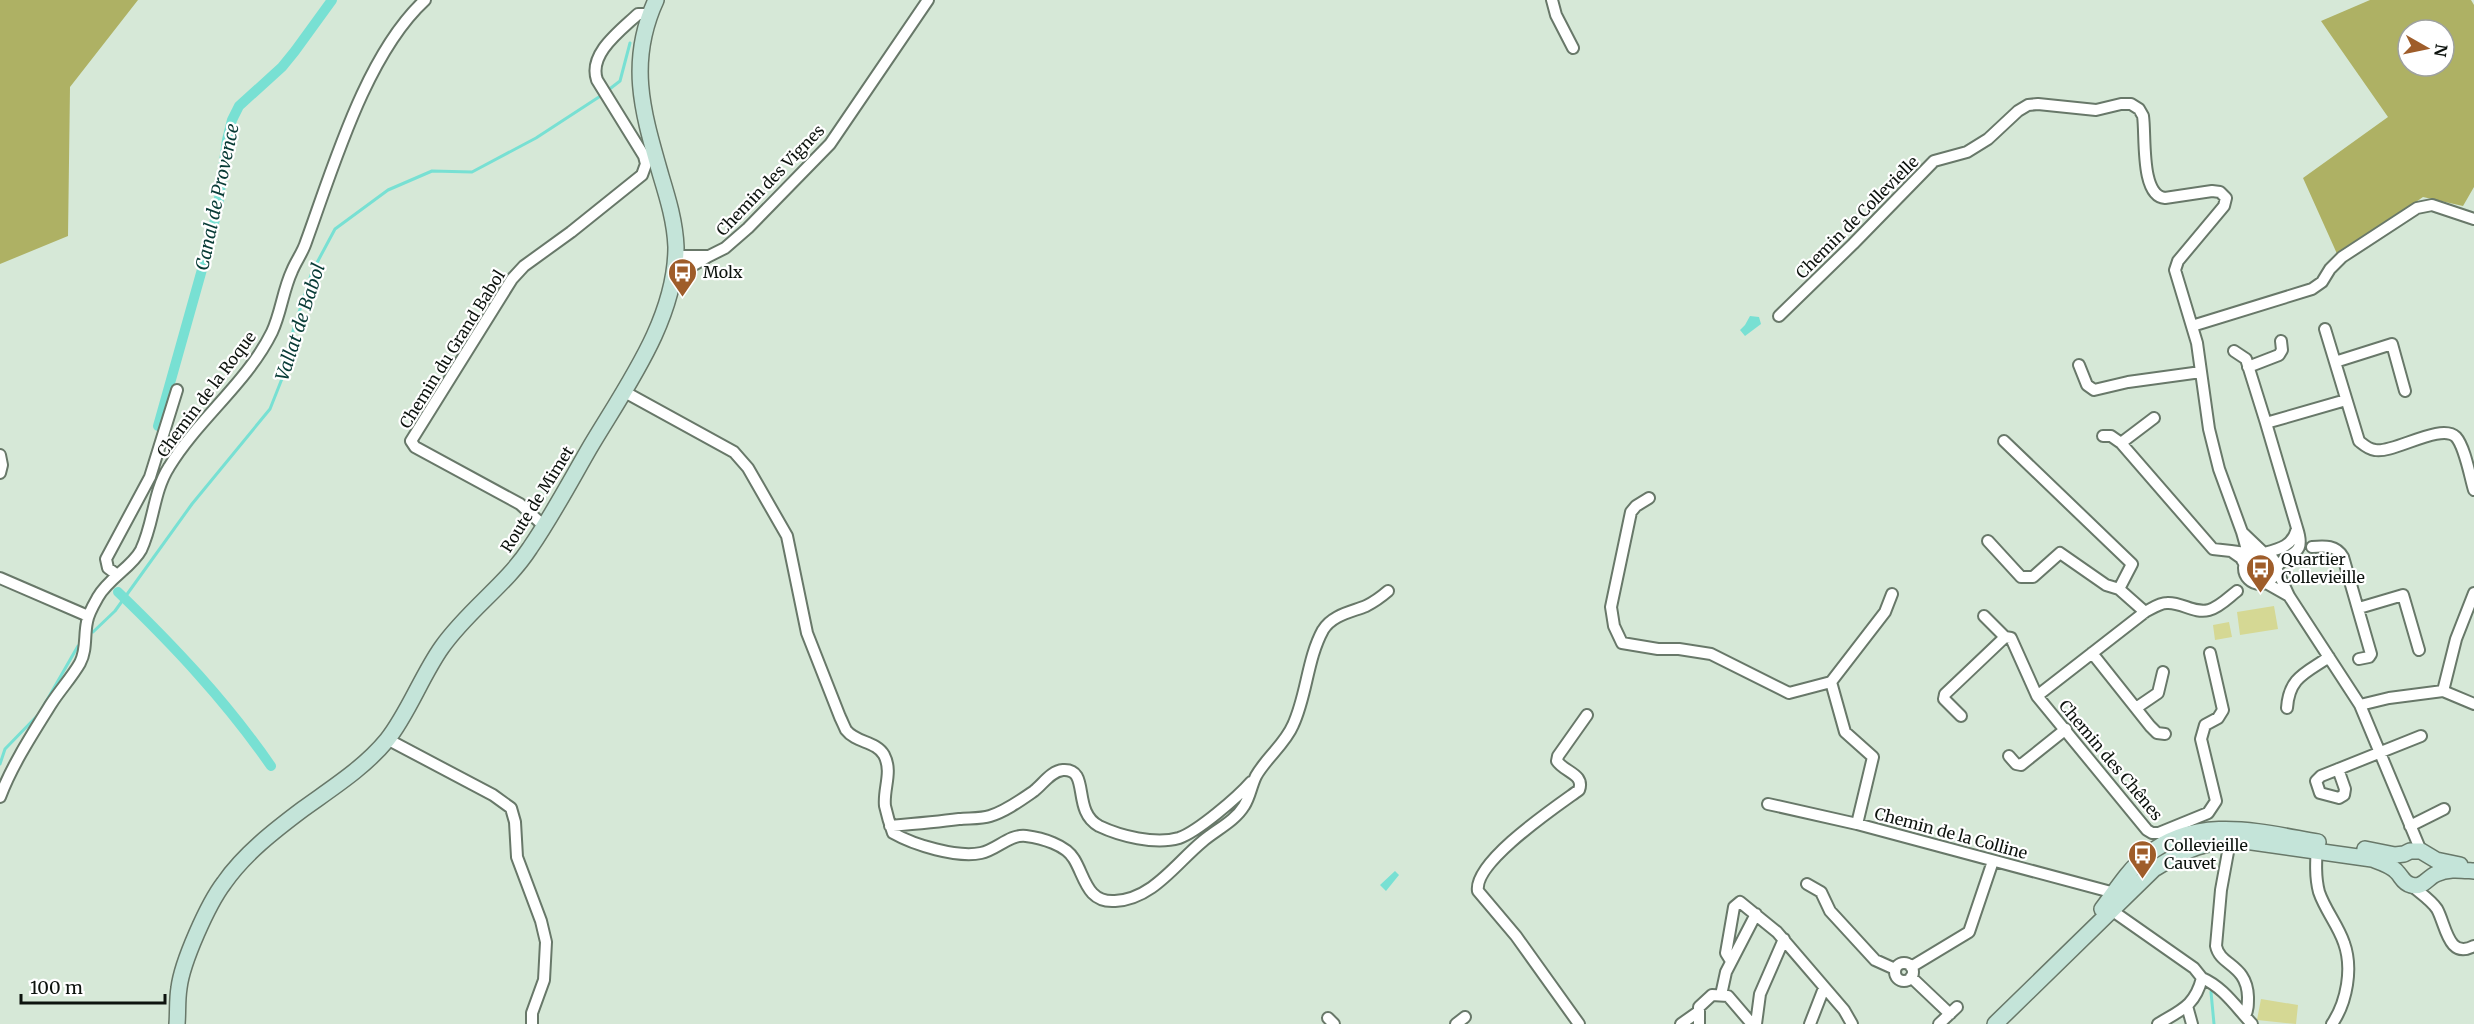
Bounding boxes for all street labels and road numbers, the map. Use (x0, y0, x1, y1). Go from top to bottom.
street label: Chemin des Vignes (712, 120, 828, 240)
street label: Chemin de Collevielle (1791, 151, 1923, 283)
street label: Chemin du Grand Babol (395, 266, 509, 432)
street label: Chemin de la Roque (152, 327, 260, 461)
street label: Route de Mimet (496, 441, 578, 556)
street label: Chemin des Chênes (2055, 696, 2167, 824)
street label: Chemin de la Colline (1872, 803, 2030, 863)

